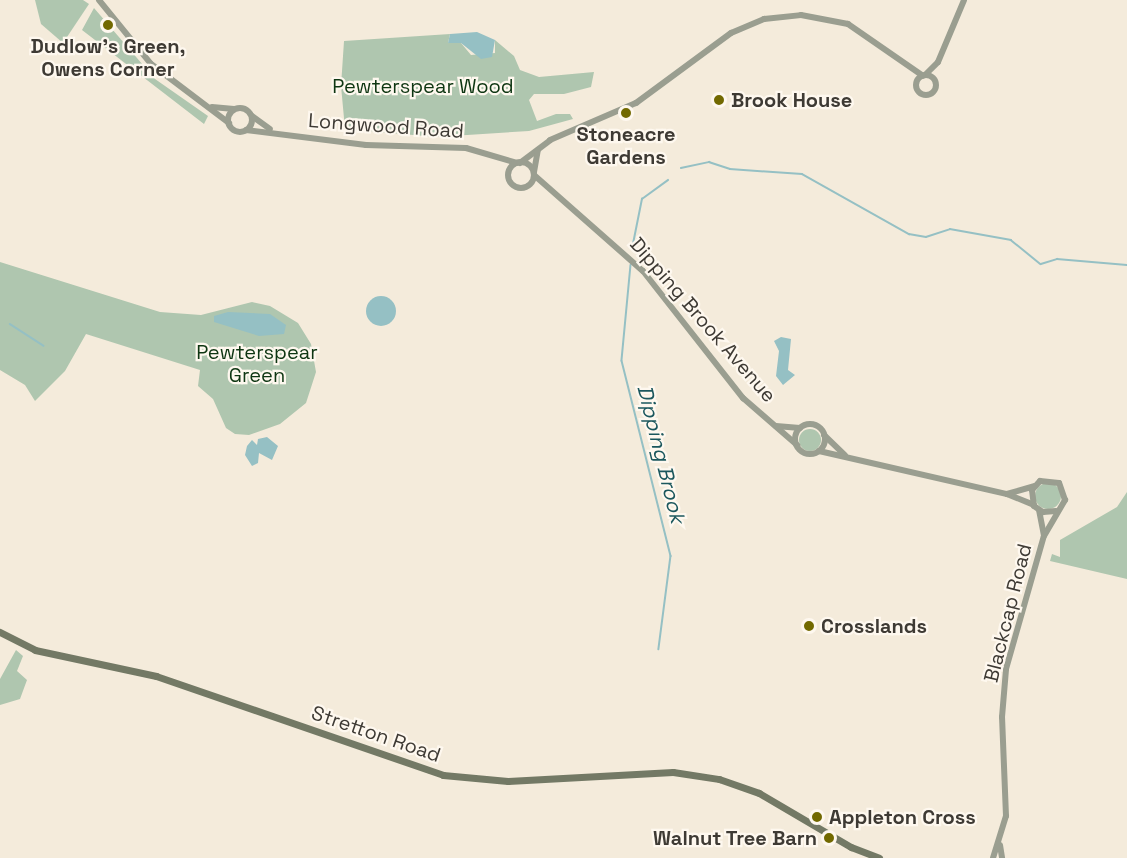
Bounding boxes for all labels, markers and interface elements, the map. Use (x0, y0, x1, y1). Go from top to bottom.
marker: Dudlow's Green, Owens Corner (101, 18, 115, 32)
place label: Dudlow's Green, Owens Corner (31, 35, 185, 82)
park label: Pewterspear Wood (332, 74, 514, 98)
place label: Brook House (731, 88, 852, 112)
marker: Brook House (712, 93, 726, 107)
marker: Stoneacre Gardens (619, 106, 633, 120)
street label: Longwood Road (307, 109, 465, 143)
place label: Stoneacre Gardens (576, 122, 676, 169)
street label: Dipping Brook Avenue (625, 233, 781, 407)
park label: Pewterspear Green (196, 340, 318, 387)
water label: Dipping Brook (632, 382, 690, 526)
street label: Blackcap Road (979, 541, 1037, 685)
place label: Crosslands (821, 614, 927, 638)
marker: Crosslands (802, 619, 816, 633)
street label: Stretton Road (308, 701, 444, 767)
place label: Appleton Cross (829, 805, 976, 829)
marker: Appleton Cross (810, 810, 824, 824)
place label: Walnut Tree Barn (652, 826, 817, 850)
marker: Walnut Tree Barn (822, 831, 836, 845)

